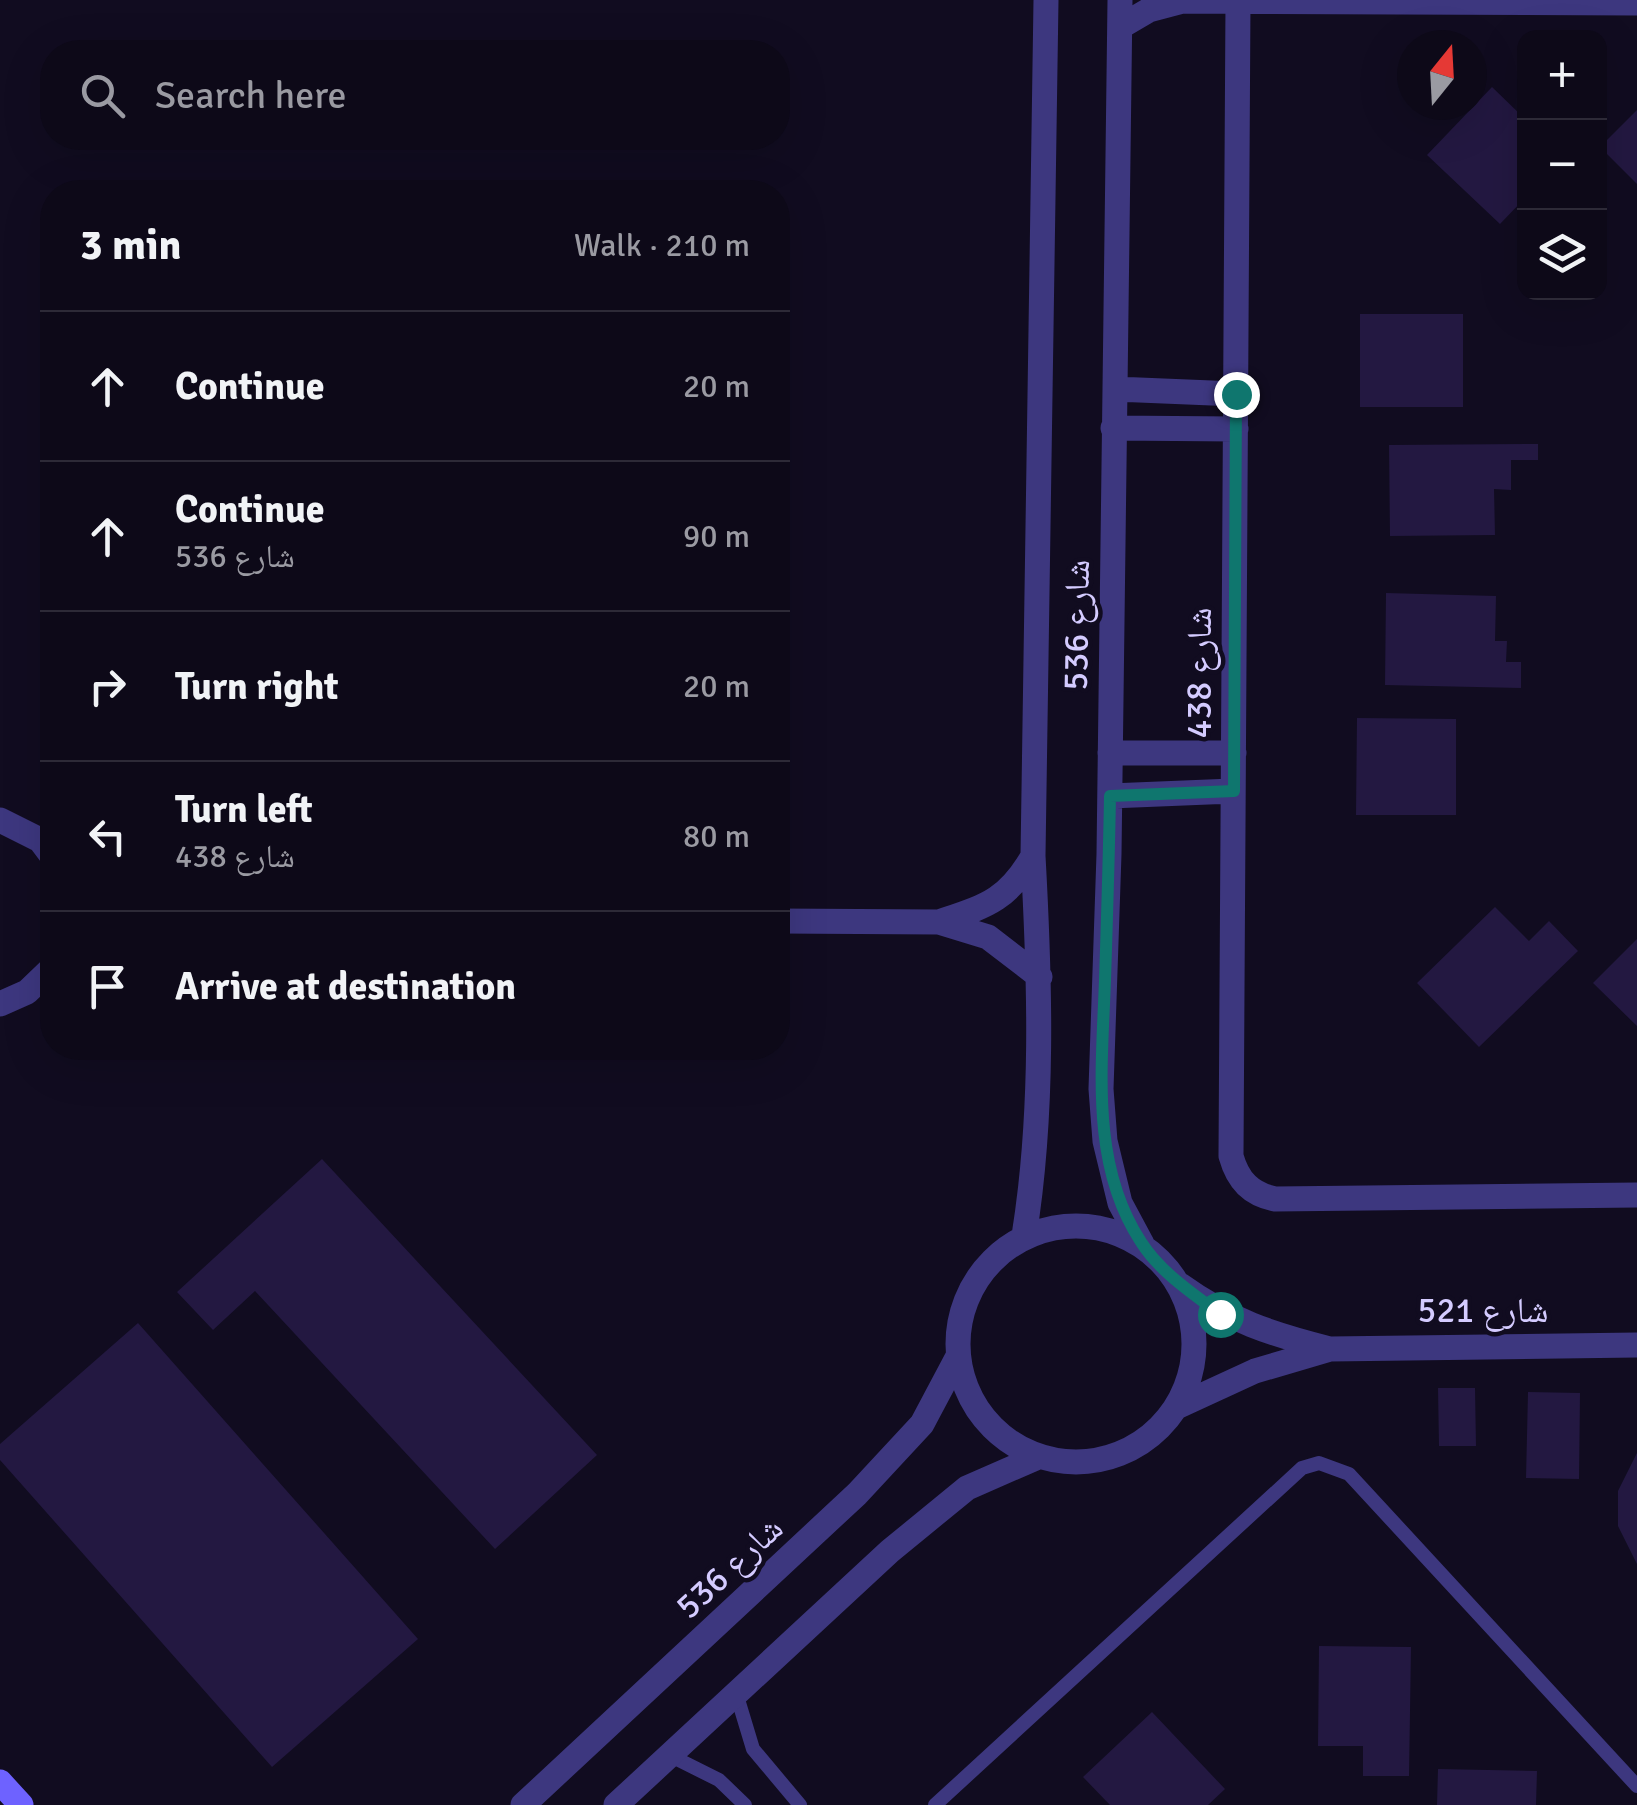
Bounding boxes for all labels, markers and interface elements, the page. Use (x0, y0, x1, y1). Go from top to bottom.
north arrow (1397, 30, 1487, 120)
map controls (1517, 30, 1607, 300)
button: + (1517, 30, 1607, 120)
search box (40, 40, 790, 150)
icon: search (75, 68, 130, 123)
text: Search here (155, 72, 347, 119)
button: − (1517, 120, 1607, 210)
button: layers (1517, 210, 1607, 300)
text: 3 min (80, 220, 181, 271)
text: Walk · 210 m (574, 226, 750, 265)
icon: ahead (80, 359, 135, 414)
text: Continue (175, 363, 325, 410)
text: 20 m (683, 367, 750, 406)
route end (1214, 372, 1260, 418)
text: Continue (175, 486, 325, 533)
icon: ahead (80, 509, 135, 564)
text: 90 m (683, 517, 750, 556)
text: شارع 536 (175, 537, 295, 576)
street label: شارع 536 (1054, 559, 1099, 691)
street label: شارع 438 (1178, 608, 1221, 738)
icon: right (80, 659, 135, 714)
text: Turn right (175, 663, 339, 710)
text: 20 m (683, 667, 750, 706)
text: Turn left (175, 786, 313, 833)
icon: left (80, 809, 135, 864)
text: 80 m (683, 817, 750, 856)
text: شارع 438 (175, 837, 295, 876)
icon: arrive (80, 959, 135, 1014)
text: Arrive at destination (175, 963, 516, 1010)
street label: شارع 521 (1418, 1289, 1548, 1332)
route start (1198, 1292, 1244, 1338)
street label: شارع 536 (667, 1507, 792, 1628)

